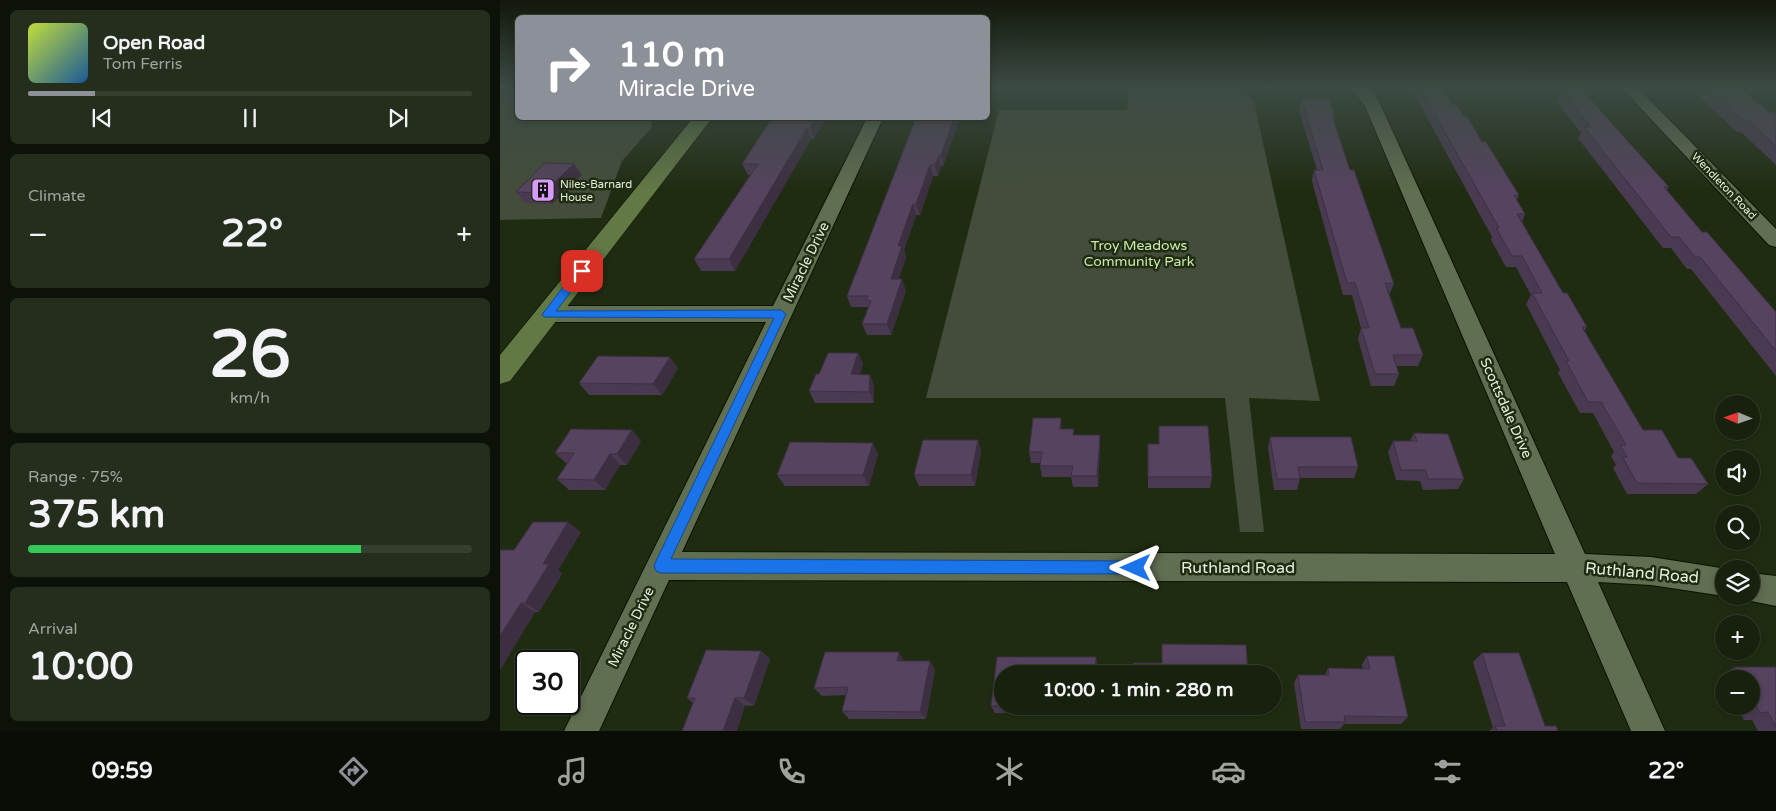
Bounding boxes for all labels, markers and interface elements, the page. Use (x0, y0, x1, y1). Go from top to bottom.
text: Open Road (103, 32, 205, 54)
text: 110 m (618, 34, 725, 76)
icon: right (535, 35, 600, 100)
text: Tom Ferris (103, 54, 182, 74)
text: Miracle Drive (618, 76, 755, 102)
icon: previous (88, 104, 116, 132)
icon: pause (236, 104, 264, 132)
icon: next (384, 104, 412, 132)
street label: Wendleton Road (1689, 150, 1759, 222)
building icon: Niles-Barnard House (530, 177, 556, 203)
place label: Niles-Barnard House (560, 178, 632, 204)
text: Climate (28, 186, 86, 206)
text: 22° (221, 211, 283, 257)
text: − (28, 218, 48, 252)
text: + (456, 218, 472, 252)
street label: Miracle Drive (779, 219, 833, 305)
park label: Troy Meadows Community Park (1084, 237, 1195, 270)
pin (561, 250, 603, 292)
icon: arrive (568, 257, 596, 285)
text: 26 (209, 316, 291, 395)
street label: Scottsdale Drive (1476, 355, 1536, 461)
text: km/h (230, 388, 270, 408)
north arrow (1715, 395, 1760, 440)
map controls (1715, 395, 1760, 715)
button: sound (1715, 450, 1760, 495)
text: Range · 75% (28, 467, 123, 487)
text: 375 km (28, 492, 165, 538)
button: search (1715, 505, 1760, 550)
position arrow (1109, 541, 1161, 593)
street label: Ruthland Road (1181, 558, 1295, 578)
street label: Ruthland Road (1584, 558, 1700, 588)
button: layers (1715, 560, 1760, 605)
street label: Miracle Drive (604, 584, 658, 670)
button: + (1715, 615, 1760, 660)
text: Arrival (28, 619, 77, 639)
text: 10:00 (28, 644, 133, 690)
speed limit sign: 30 (515, 650, 580, 715)
button: − (1715, 670, 1760, 715)
text: 10:00 · 1 min · 280 m (1042, 679, 1234, 701)
icon: directions (336, 754, 371, 789)
icon: music (555, 754, 590, 789)
icon: phone (774, 754, 809, 789)
icon: climate (992, 754, 1027, 789)
icon: car (1211, 754, 1246, 789)
icon: filters (1430, 754, 1465, 789)
text: 09:59 (92, 758, 153, 784)
text: 22° (1648, 758, 1684, 784)

